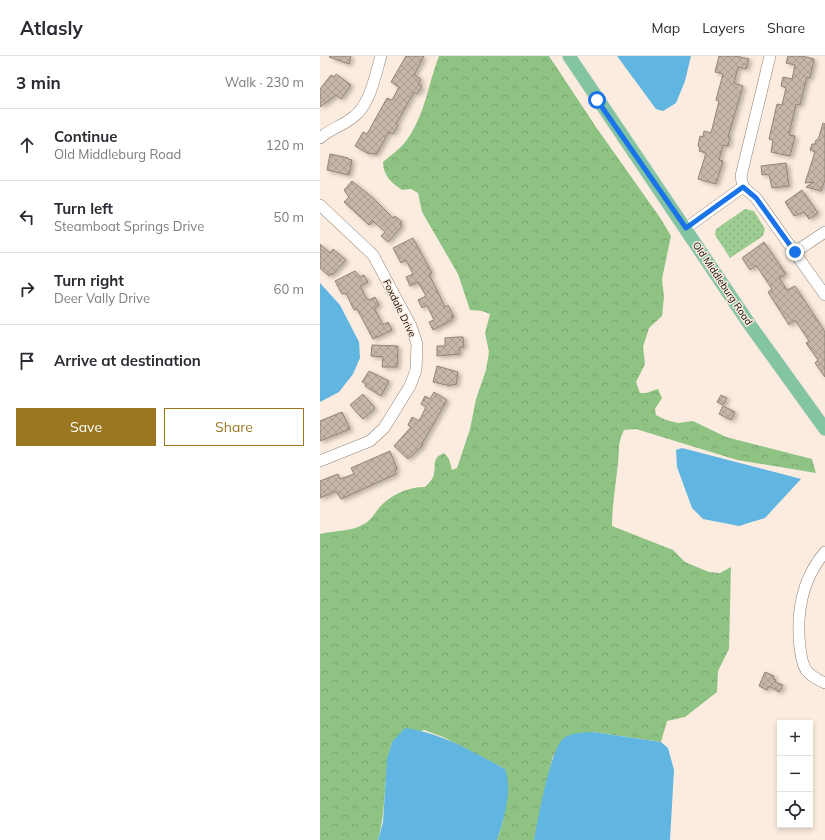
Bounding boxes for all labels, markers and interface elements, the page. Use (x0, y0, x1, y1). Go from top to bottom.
text: Atlasly (20, 16, 83, 40)
text: Map (651, 19, 680, 37)
text: Layers (702, 19, 745, 37)
text: Share (767, 19, 805, 37)
text: 3 min (16, 72, 61, 93)
text: Walk · 230 m (225, 74, 304, 90)
route start (588, 91, 606, 109)
text: Continue (54, 127, 117, 146)
icon: ahead (16, 134, 38, 156)
text: 120 m (266, 137, 304, 153)
text: Old Middleburg Road (54, 146, 181, 162)
text: Turn left (54, 199, 113, 218)
icon: left (16, 206, 38, 228)
text: 50 m (274, 209, 304, 225)
text: Steamboat Springs Drive (54, 218, 204, 234)
street label: Old Middleburg Road (690, 239, 755, 328)
route end (786, 243, 804, 261)
text: Turn right (54, 271, 124, 290)
street label: Foxdale Drive (380, 277, 419, 339)
icon: right (16, 278, 38, 300)
text: 60 m (274, 281, 304, 297)
text: Deer Vally Drive (54, 290, 150, 306)
icon: arrive (16, 350, 38, 372)
text: Arrive at destination (54, 351, 201, 370)
button: Save (16, 408, 156, 446)
button: Share (164, 408, 304, 446)
map controls (777, 720, 813, 828)
button: + (777, 720, 813, 756)
button: − (777, 756, 813, 792)
button: locate (777, 792, 813, 828)

